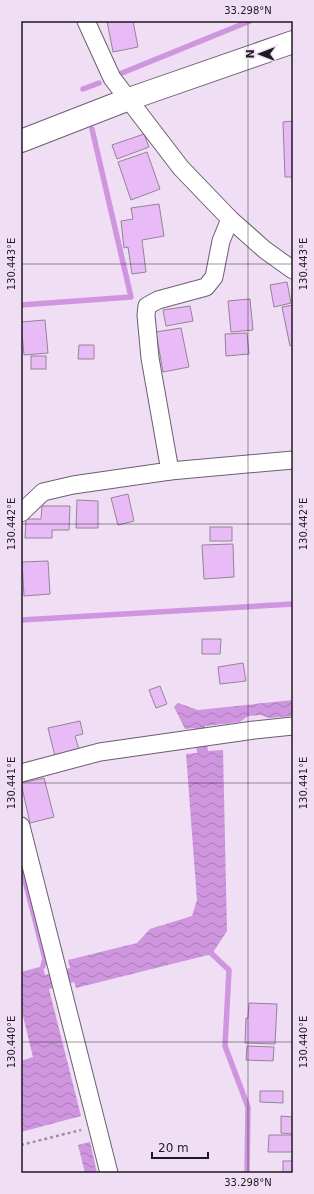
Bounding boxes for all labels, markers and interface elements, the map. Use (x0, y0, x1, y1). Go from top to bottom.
text: 33.298°N (224, 5, 272, 16)
north arrow (240, 34, 280, 74)
text: N (244, 49, 257, 59)
text: 130.443°E (6, 238, 17, 290)
text: 130.443°E (298, 238, 309, 290)
text: 130.442°E (6, 498, 17, 550)
text: 130.442°E (298, 498, 309, 550)
text: 130.441°E (6, 757, 17, 809)
text: 130.441°E (298, 757, 309, 809)
text: 130.440°E (6, 1016, 17, 1068)
text: 130.440°E (298, 1016, 309, 1068)
scale bar (152, 1134, 208, 1160)
text: 20 m (158, 1141, 189, 1155)
text: 33.298°N (224, 1177, 272, 1188)

